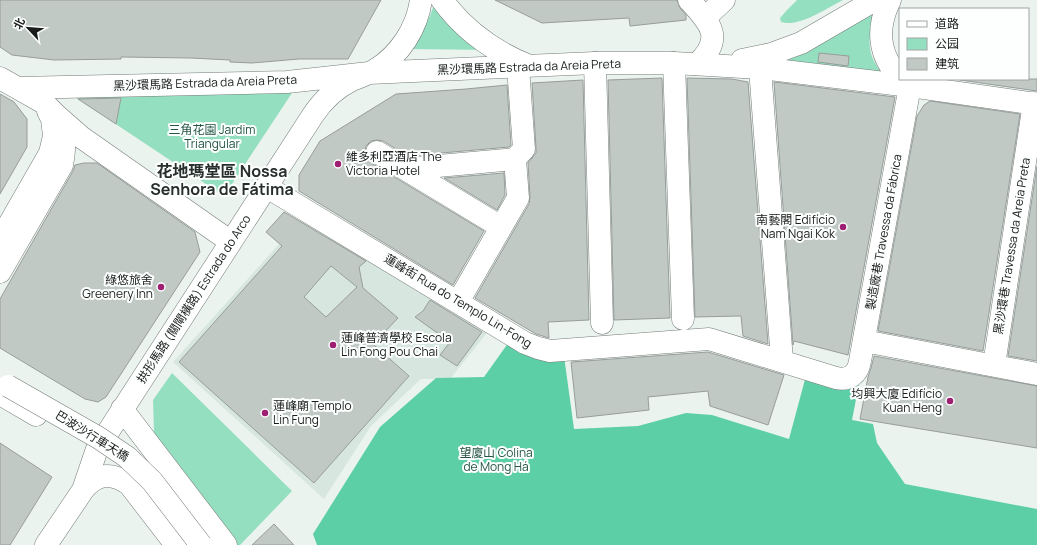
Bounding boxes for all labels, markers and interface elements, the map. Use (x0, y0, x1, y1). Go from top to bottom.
north arrow (8, 8, 48, 48)
legend (899, 8, 1029, 80)
text: 北 (9, 15, 28, 32)
text: 道路 (935, 15, 959, 32)
text: 公园 (935, 35, 959, 52)
street label: 黑沙環馬路 Estrada da Areia Preta (437, 55, 621, 78)
text: 建筑 (935, 55, 959, 72)
street label: 黑沙環馬路 Estrada da Areia Preta (113, 71, 297, 94)
park label: 三角花園 Jardim Triangular (169, 121, 255, 152)
place label: 維多利亞酒店 The Victoria Hotel (346, 148, 442, 179)
street label: 製造廠巷 Travessa da Fábrica (861, 153, 906, 311)
street label: 黑沙環巷 Travessa da Areia Preta (989, 156, 1034, 336)
marker: 維多利亞酒店 The Victoria Hotel (333, 159, 343, 169)
district label: 花地瑪堂區 Nossa Senhora de Fátima (150, 160, 294, 200)
street label: 拱形馬路 (關閘橫路) Estrada do Arco (133, 211, 255, 386)
place label: 南藝閣 Edifício Nam Ngai Kok (756, 211, 836, 242)
marker: 南藝閣 Edifício Nam Ngai Kok (838, 222, 848, 232)
street label: 蓮峰街 Rua do Templo Lin-Fong (381, 250, 535, 352)
place label: 綠悠旅舍 Greenery Inn (82, 271, 153, 302)
marker: 綠悠旅舍 Greenery Inn (156, 282, 166, 292)
place label: 蓮峰普濟學校 Escola Lin Fong Pou Chai (341, 329, 452, 360)
marker: 蓮峰普濟學校 Escola Lin Fong Pou Chai (328, 340, 338, 350)
place label: 均興大廈 Edifício Kuan Heng (851, 385, 942, 416)
marker: 均興大廈 Edifício Kuan Heng (945, 396, 955, 406)
place label: 蓮峰廟 Templo Lin Fung (273, 397, 352, 428)
street label: 巴波沙行車天橋 (52, 406, 132, 465)
marker: 蓮峰廟 Templo Lin Fung (260, 408, 270, 418)
park label: 望廈山 Colina de Mong Há (459, 444, 533, 475)

